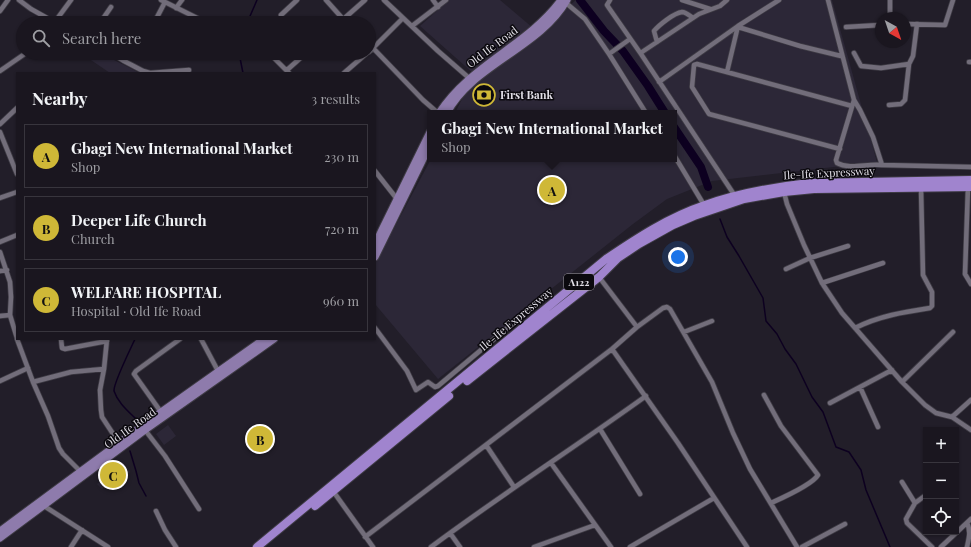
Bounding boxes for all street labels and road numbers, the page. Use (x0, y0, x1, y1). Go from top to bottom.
street label: Old Ife Road (463, 22, 521, 71)
street label: Ile-Ife Expressway (783, 163, 876, 182)
road number: A122 (564, 274, 594, 290)
street label: Ile-Ife Expressway (476, 283, 556, 354)
street label: Old Ife Road (101, 403, 159, 452)

